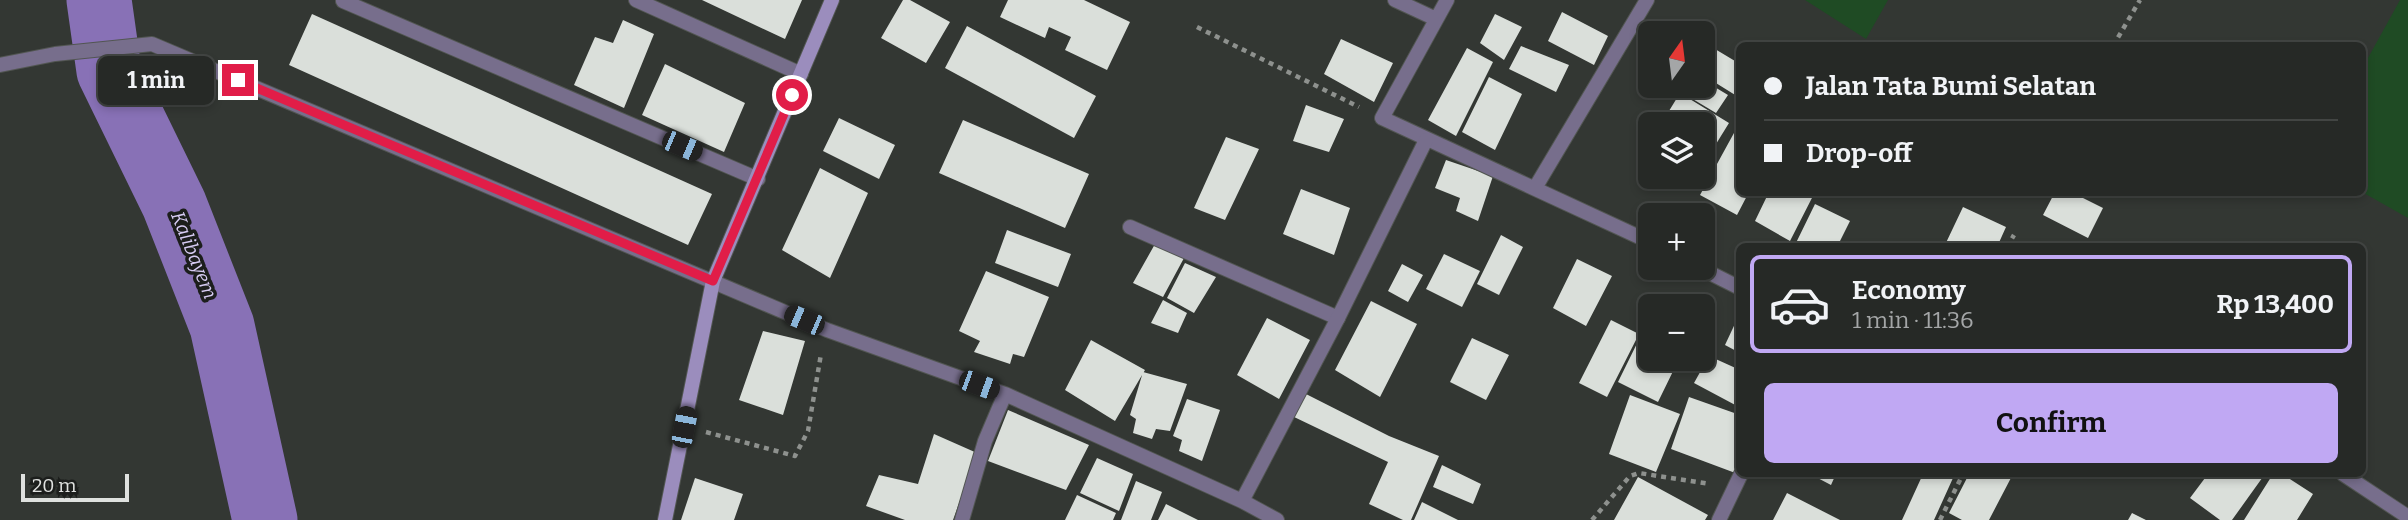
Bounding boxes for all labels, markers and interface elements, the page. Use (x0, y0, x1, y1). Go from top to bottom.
north arrow (1638, 21, 1715, 98)
map controls (1638, 21, 1715, 371)
callout: 1 min (98, 56, 214, 104)
route end (222, 64, 254, 96)
text: 1 min (127, 66, 185, 94)
text: Jalan Tata Bumi Selatan (1806, 71, 2096, 102)
route start (776, 79, 808, 111)
button: layers (1638, 112, 1715, 189)
car (659, 128, 706, 164)
text: Drop-off (1806, 138, 1912, 169)
button: + (1638, 203, 1715, 280)
water label: Kalibayem (166, 208, 222, 302)
icon: car (1768, 273, 1831, 336)
text: Economy (1852, 275, 1966, 306)
text: Rp 13,400 (2216, 289, 2334, 320)
button: − (1638, 294, 1715, 371)
car (781, 302, 828, 338)
text: 1 min · 11:36 (1852, 306, 1974, 334)
car (956, 368, 1003, 402)
button: Confirm (1764, 383, 2338, 463)
car (670, 404, 699, 450)
scale bar (21, 471, 130, 503)
text: 20 m (32, 474, 76, 497)

